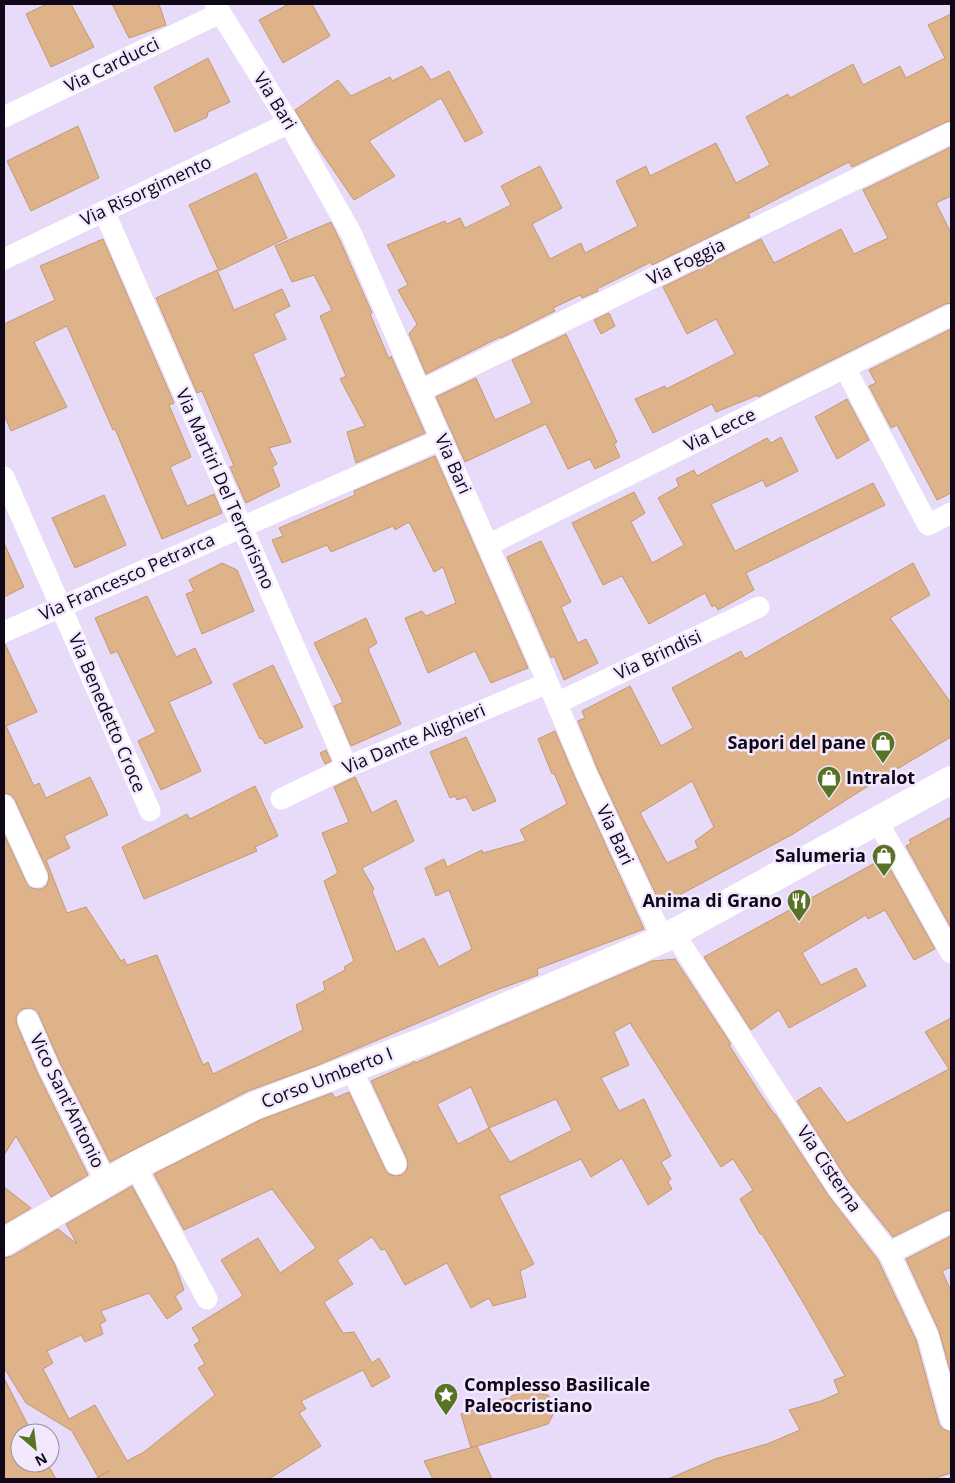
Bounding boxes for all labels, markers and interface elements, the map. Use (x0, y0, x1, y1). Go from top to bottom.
street label: Via Carducci (60, 31, 163, 97)
street label: Via Bari (249, 67, 303, 134)
street label: Via Risorgimento (76, 149, 215, 231)
street label: Via Foggia (642, 232, 729, 290)
street label: Via Martiri Del Terrorismo (171, 385, 281, 593)
street label: Via Lecce (680, 401, 759, 457)
street label: Via Bari (430, 430, 478, 497)
street label: Via Francesco Petrarca (35, 527, 218, 626)
street label: Via Brindisi (610, 624, 705, 685)
street label: Via Benedetto Croce (64, 629, 152, 796)
street label: Via Dante Alighieri (338, 697, 489, 779)
place label: Sapori del pane (727, 730, 866, 754)
shop icon: Sapori del pane (870, 730, 896, 764)
shop icon: Intralot (816, 765, 842, 799)
place label: Intralot (846, 765, 915, 789)
street label: Via Bari (592, 801, 640, 868)
place label: Salumeria (775, 843, 866, 867)
shop icon: Salumeria (871, 843, 897, 877)
place label: Anima di Grano (642, 888, 782, 912)
restaurant icon: Anima di Grano (786, 888, 812, 922)
street label: Vico Sant'Antonio (25, 1029, 111, 1172)
street label: Corso Umberto I (258, 1041, 396, 1113)
street label: Via Cisterna (792, 1121, 868, 1216)
place label: Complesso Basilicale Paleocristiano (464, 1372, 650, 1417)
place icon: Complesso Basilicale Paleocristiano (433, 1382, 459, 1416)
north arrow (10, 1423, 60, 1473)
text: N (32, 1449, 51, 1471)

